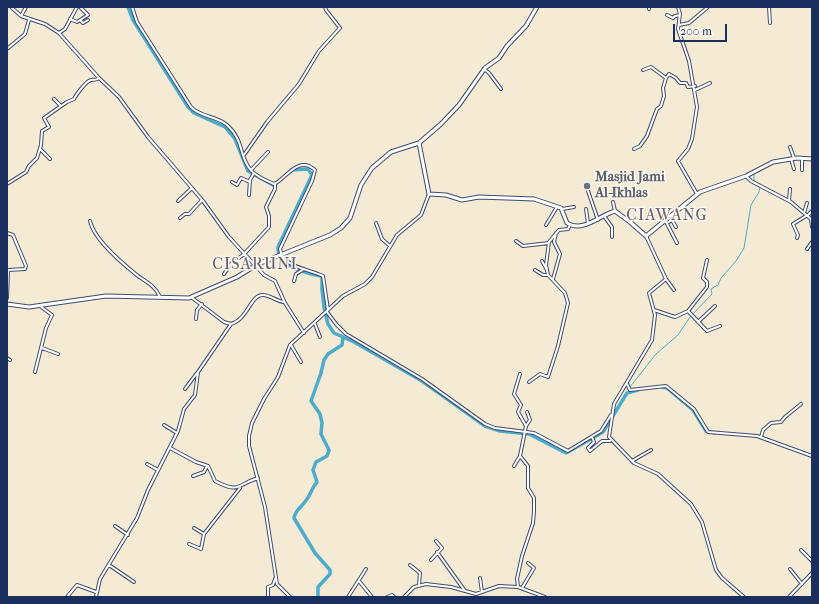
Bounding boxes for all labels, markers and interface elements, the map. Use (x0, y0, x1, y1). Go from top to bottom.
scale bar (675, 16, 729, 42)
text: 200 m (680, 24, 712, 38)
place label: Masjid Jami Al-Ikhlas (595, 170, 665, 202)
marker: Masjid Jami Al-Ikhlas (582, 181, 592, 191)
district label: CIAWANG (626, 206, 708, 226)
district label: CISARUNI (212, 255, 298, 275)

